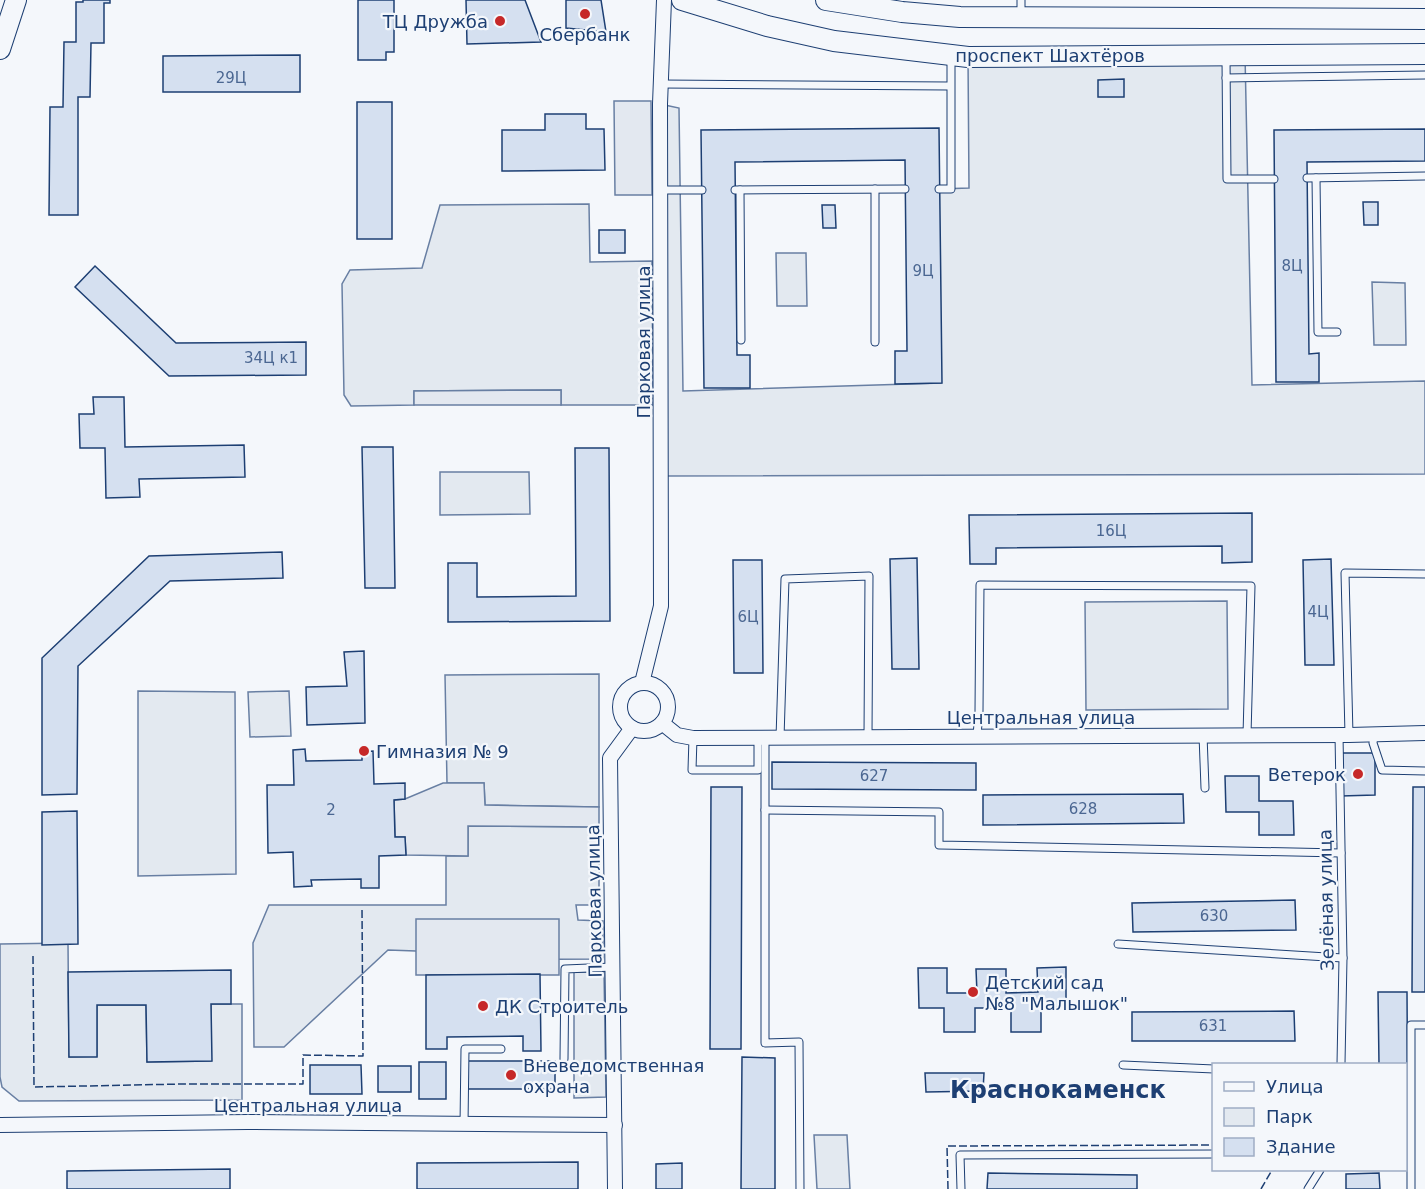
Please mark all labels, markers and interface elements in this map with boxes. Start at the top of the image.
marker: Сбербанк [578,7,592,21]
place label: ТЦ Дружба [382,11,488,32]
marker: ТЦ Дружба [493,14,507,28]
place label: Сбербанк [540,24,631,45]
street label: проспект Шахтёров [955,45,1145,66]
house number: 29Ц [216,69,247,87]
house number: 8Ц [1281,257,1303,275]
house number: 9Ц [912,262,934,280]
street label: Парковая улица [633,265,654,419]
house number: 34Ц к1 [244,349,298,367]
house number: 16Ц [1096,522,1127,540]
house number: 4Ц [1307,603,1329,621]
house number: 6Ц [737,608,759,626]
street label: Центральная улица [947,707,1135,728]
place label: Гимназия № 9 [376,741,509,762]
marker: Гимназия № 9 [357,744,371,758]
place label: Ветерок [1268,764,1346,785]
house number: 627 [860,767,888,785]
marker: Ветерок [1351,767,1365,781]
house number: 628 [1069,800,1097,818]
house number: 2 [326,801,336,819]
street label: Парковая улица [582,824,606,978]
street label: Зелёная улица [1314,829,1338,971]
house number: 630 [1200,907,1228,925]
place label: Детский сад №8 "Малышок" [985,972,1128,1014]
marker: Детский сад №8 "Малышок" [966,985,980,999]
place label: ДК Строитель [495,996,628,1017]
marker: ДК Строитель [476,999,490,1013]
house number: 631 [1199,1017,1227,1035]
place label: Вневедомственная охрана [523,1055,704,1097]
legend [1212,1063,1407,1171]
marker: Вневедомственная охрана [504,1068,518,1082]
district label: Краснокаменск [950,1076,1166,1104]
text: Улица [1266,1076,1323,1097]
street label: Центральная улица [214,1095,402,1116]
text: Парк [1266,1106,1313,1127]
text: Здание [1266,1136,1336,1157]

